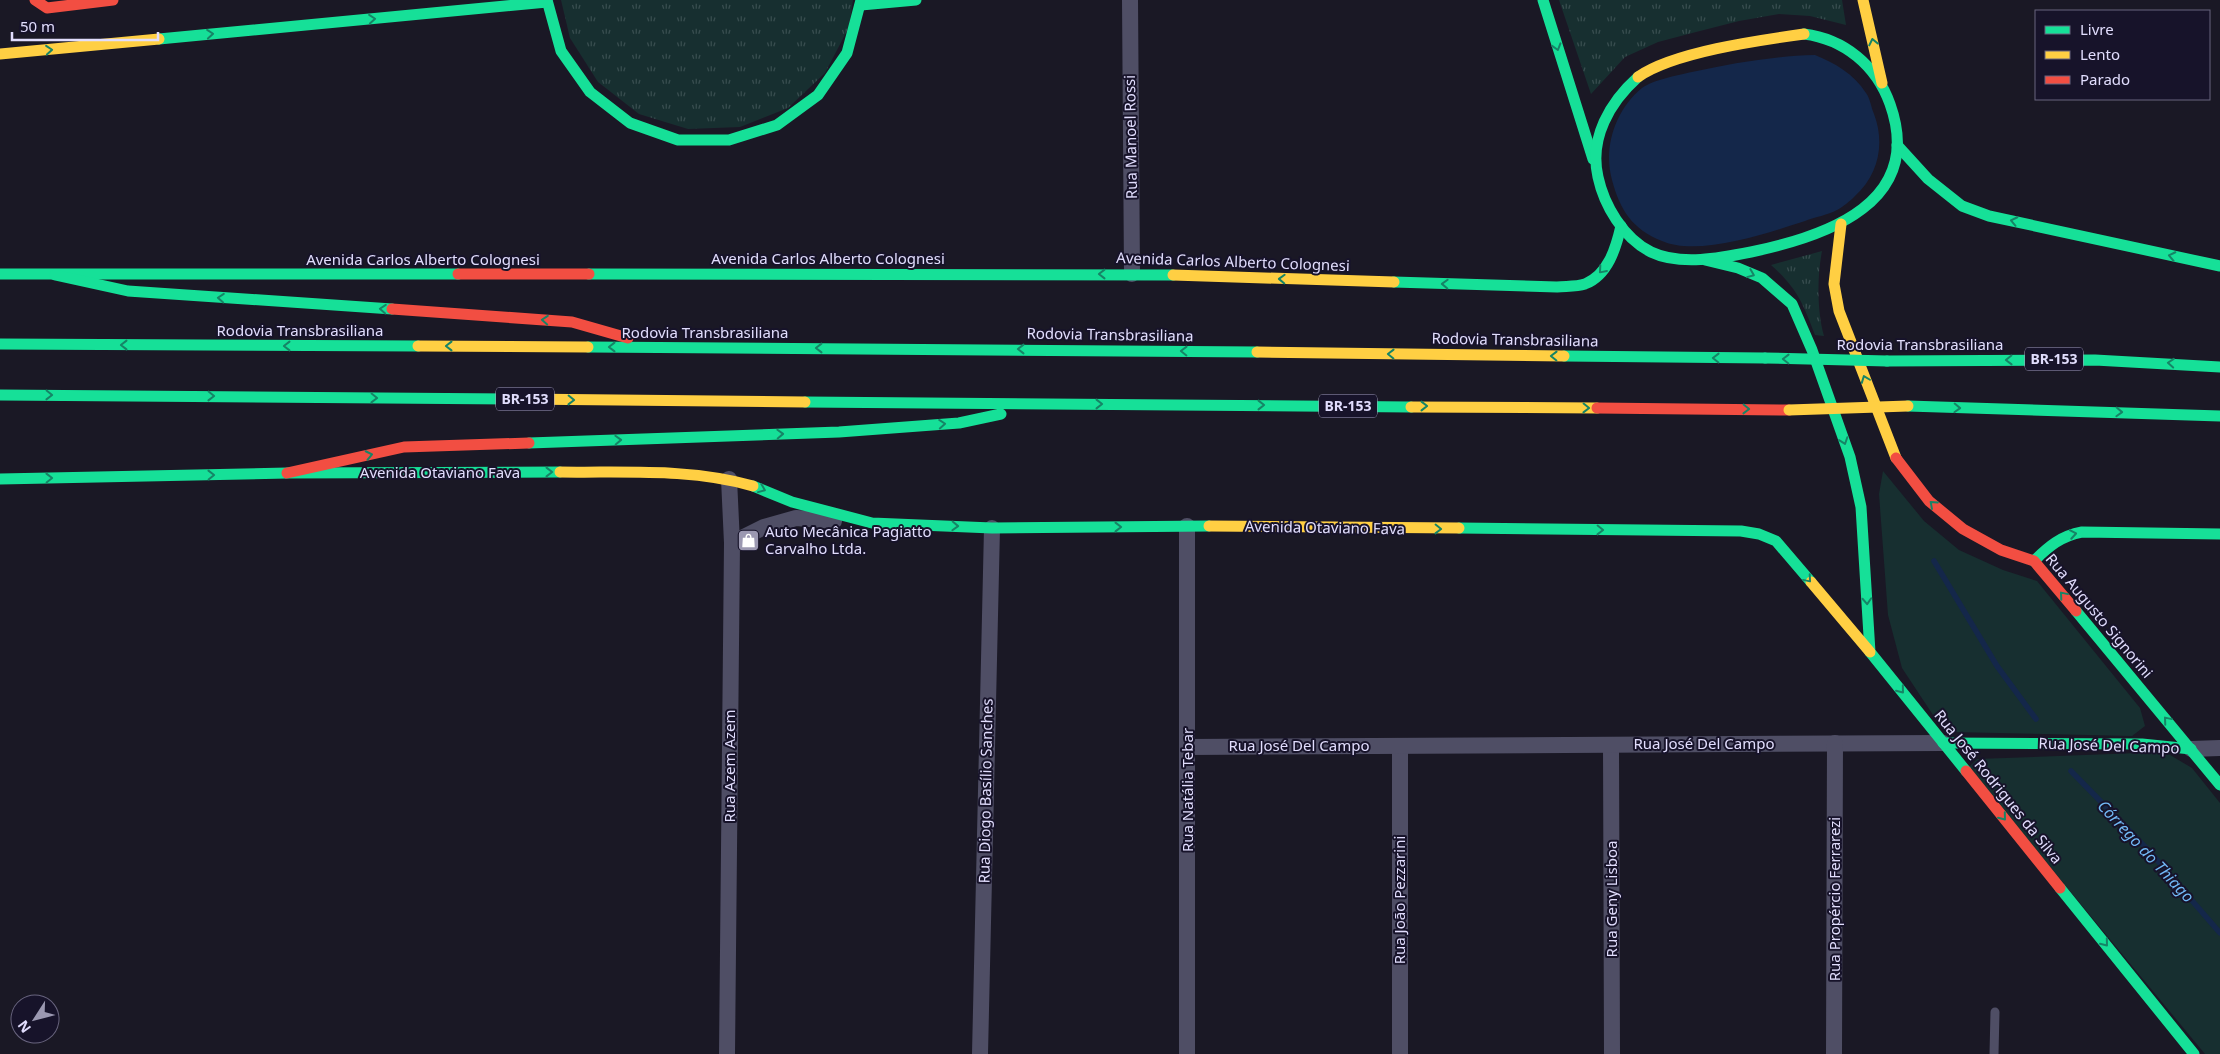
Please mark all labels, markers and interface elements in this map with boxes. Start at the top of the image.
scale bar [12,10,159,42]
legend [2035,10,2210,100]
one-way arrow [368,13,376,24]
text: 50 m [20,16,55,36]
text: Livre [2080,19,2114,39]
one-way arrow [207,29,215,40]
one-way arrow [1868,38,1879,47]
one-way arrow [1552,42,1562,50]
text: Lento [2080,44,2120,64]
one-way arrow [45,45,53,56]
text: Parado [2080,69,2130,89]
street label: Rua Manoel Rossi [1119,75,1141,199]
one-way arrow [2009,216,2018,227]
street label: Avenida Carlos Alberto Colognesi [1116,247,1350,275]
street label: Avenida Carlos Alberto Colognesi [711,248,945,268]
street label: Avenida Carlos Alberto Colognesi [306,249,540,269]
one-way arrow [2168,251,2177,262]
one-way arrow [1598,264,1607,273]
one-way arrow [1746,267,1755,278]
one-way arrow [1098,269,1106,279]
one-way arrow [1278,273,1286,284]
one-way arrow [1441,278,1449,289]
one-way arrow [217,292,225,303]
one-way arrow [379,304,387,315]
one-way arrow [541,315,549,326]
street label: Rodovia Transbrasiliana [217,320,384,340]
street label: Rodovia Transbrasiliana [622,322,789,342]
street label: Rodovia Transbrasiliana [1026,323,1194,345]
street label: Rodovia Transbrasiliana [1431,328,1599,350]
street label: Rodovia Transbrasiliana [1837,334,2004,354]
one-way arrow [120,340,128,350]
one-way arrow [283,341,290,351]
one-way arrow [445,341,453,352]
one-way arrow [608,342,616,352]
one-way arrow [815,343,823,353]
one-way arrow [1017,344,1025,354]
one-way arrow [1180,346,1188,357]
road number: BR-153 [2025,348,2083,370]
one-way arrow [1387,349,1395,359]
one-way arrow [1550,351,1558,361]
one-way arrow [1712,353,1720,363]
one-way arrow [1781,354,1789,364]
one-way arrow [2005,355,2012,365]
one-way arrow [2167,357,2175,368]
one-way arrow [1861,375,1871,383]
road number: BR-153 [496,388,554,410]
one-way arrow [45,390,53,400]
one-way arrow [208,391,215,401]
one-way arrow [370,393,378,403]
one-way arrow [567,394,575,405]
road number: BR-153 [1319,394,1377,418]
one-way arrow [1096,399,1103,409]
one-way arrow [1258,400,1266,410]
one-way arrow [1420,401,1428,411]
one-way arrow [1583,403,1591,413]
one-way arrow [1953,403,1961,414]
one-way arrow [1743,404,1751,415]
one-way arrow [2116,407,2123,417]
one-way arrow [939,419,947,430]
one-way arrow [776,428,784,439]
one-way arrow [614,434,622,445]
one-way arrow [1838,436,1848,444]
one-way arrow [364,450,373,461]
street label: Avenida Otaviano Fava [360,462,520,482]
one-way arrow [545,467,553,477]
one-way arrow [208,470,215,480]
one-way arrow [45,473,53,483]
one-way arrow [757,483,766,494]
one-way arrow [1930,501,1939,510]
street label: Avenida Otaviano Fava [1245,516,1405,538]
place label: Auto Mecânica Pagiatto Carvalho Ltda. [765,521,932,558]
one-way arrow [952,521,960,532]
one-way arrow [1114,522,1122,532]
one-way arrow [1434,524,1442,534]
one-way arrow [1597,525,1605,535]
shop icon: Auto Mecânica Pagiatto Carvalho Ltda. [737,529,761,553]
one-way arrow [2069,529,2078,539]
street label: Rua Augusto Signorini [2042,549,2158,682]
one-way arrow [1802,573,1811,582]
one-way arrow [2060,592,2069,601]
one-way arrow [1861,597,1872,605]
one-way arrow [1895,684,1903,693]
street label: Rua Diogo Basílio Sanches [973,698,997,884]
street label: Rua José Rodrigues da Silva [1930,705,2067,868]
street label: Rua Azem Azem [719,709,739,823]
one-way arrow [2164,717,2173,726]
street label: Rua Natália Tebar [1177,728,1197,852]
street label: Rua José Del Campo [1633,733,1775,753]
street label: Rua José Del Campo [2038,733,2180,757]
street label: Rua José Del Campo [1228,735,1370,755]
water label: Córrego do Thiago [2093,795,2199,907]
one-way arrow [1997,811,2005,820]
street label: Rua Propércio Ferrarezi [1824,817,1844,981]
street label: Rua João Pezzarini [1389,836,1409,964]
street label: Rua Geny Lisboa [1601,841,1621,957]
one-way arrow [2099,938,2108,947]
north arrow [10,994,60,1044]
text: N [13,1017,35,1037]

